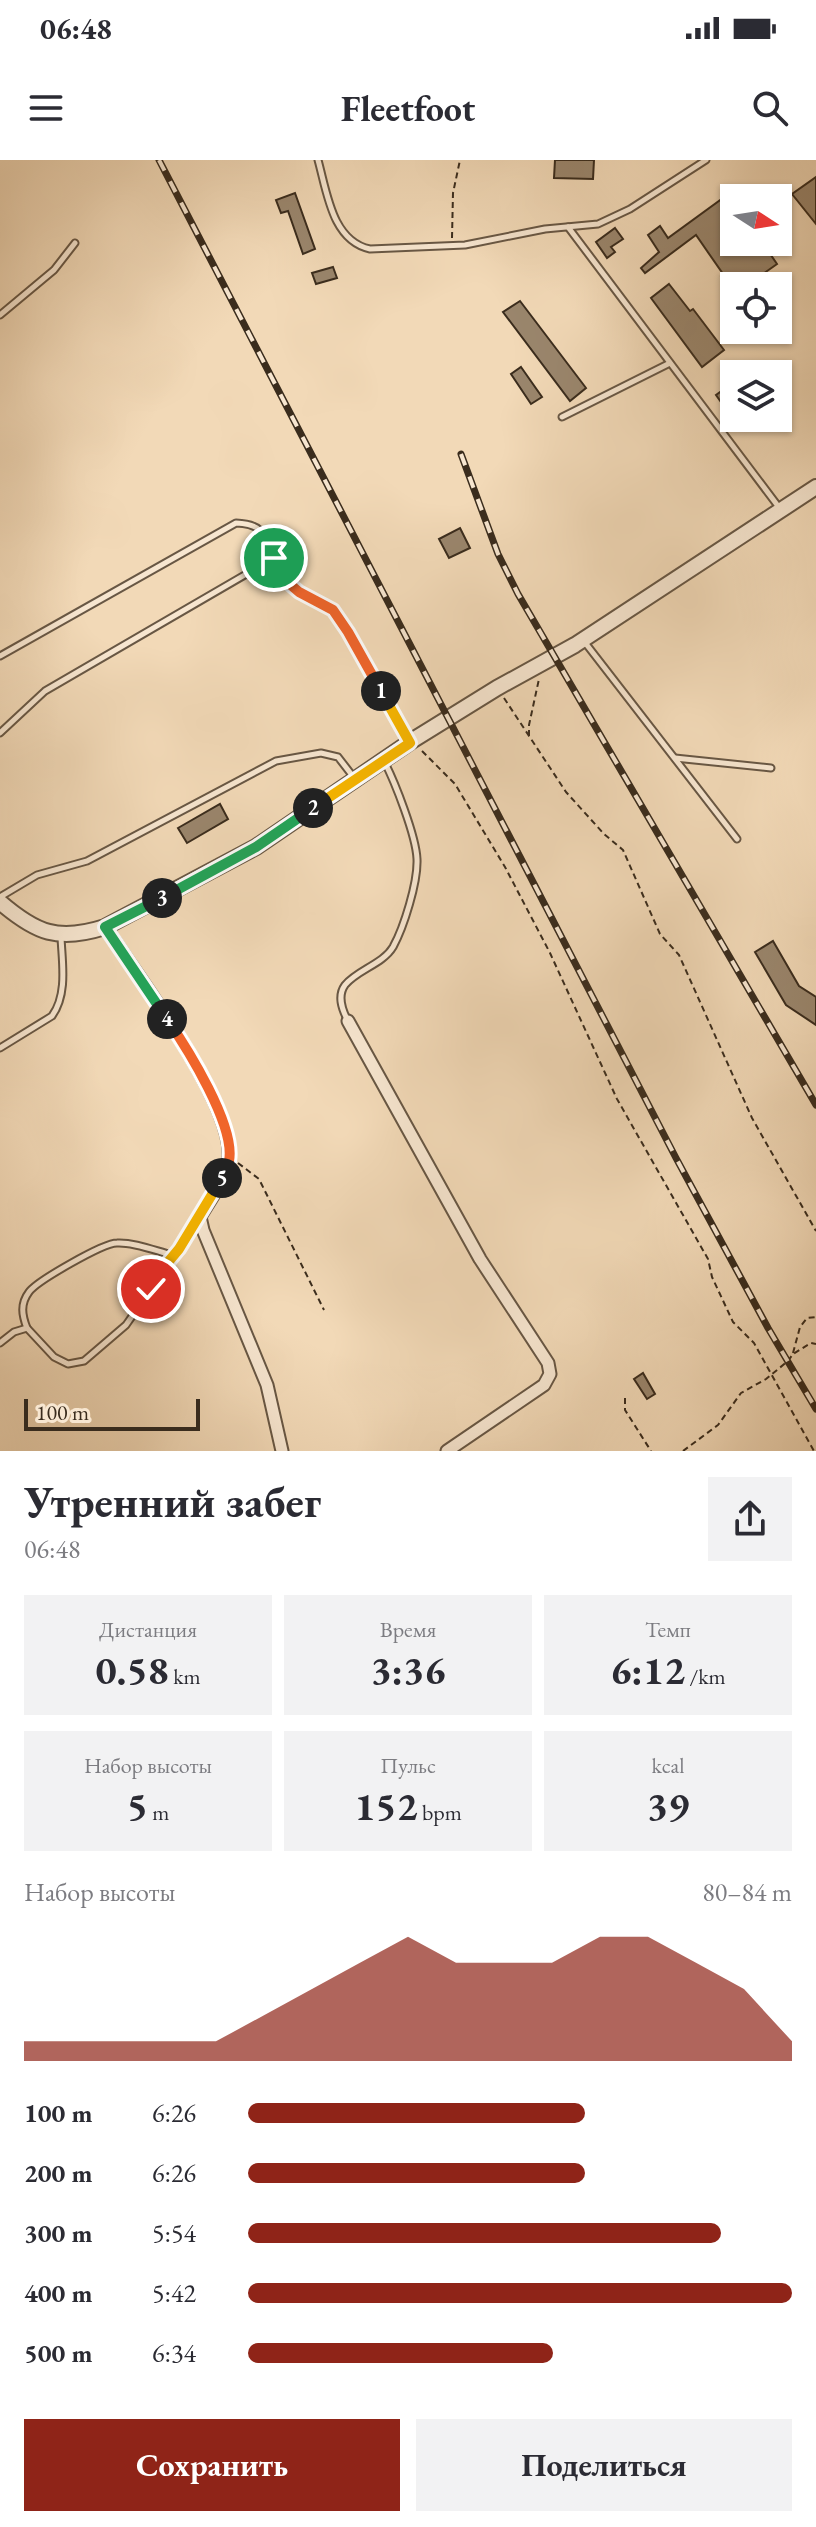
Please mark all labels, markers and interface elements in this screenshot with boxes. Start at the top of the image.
text: 06:48 [40,9,112,48]
text: Fleetfoot [341,85,475,132]
icon: menu [24,86,68,130]
icon: search [748,86,792,130]
north arrow [720,184,792,256]
map controls [720,184,792,432]
button: locate [720,272,792,344]
button: layers [720,360,792,432]
pin [240,524,308,592]
icon: arrive [252,536,296,580]
pin: 1 [361,671,401,711]
text: 1 [375,676,387,705]
pin: 2 [293,788,333,828]
text: 2 [307,793,319,822]
pin: 3 [142,878,182,918]
text: 3 [156,883,168,912]
pin: 4 [147,999,187,1039]
text: 4 [161,1004,173,1033]
pin: 5 [202,1158,242,1198]
text: 5 [216,1163,228,1192]
pin [117,1255,185,1323]
icon: check [129,1267,173,1311]
scale bar [24,1395,200,1431]
text: 100 m [36,1398,89,1427]
text: Утренний забег [24,1473,321,1530]
button: share [708,1477,792,1561]
text: 06:48 [24,1532,80,1566]
text: Дистанция [99,1615,197,1644]
text: Время [380,1615,436,1644]
text: Темп [645,1615,691,1644]
text: 0.58 [95,1644,169,1696]
text: 3:36 [371,1644,445,1696]
text: 6:12 [610,1644,685,1696]
text: km [169,1662,201,1691]
text: /km [685,1662,726,1691]
text: Набор высоты [84,1751,212,1780]
text: Пульс [380,1751,436,1780]
text: kcal [651,1751,685,1780]
text: 5 [127,1780,148,1832]
text: 152 [354,1780,418,1832]
text: 39 [647,1780,689,1832]
text: m [148,1798,169,1827]
text: bpm [418,1798,462,1827]
text: Набор высоты [24,1875,175,1909]
text: 80–84 m [702,1875,792,1909]
text: 100 m [24,2096,92,2130]
text: 6:26 [152,2096,196,2130]
text: 200 m [24,2156,92,2190]
text: 6:26 [152,2156,196,2190]
text: 300 m [24,2216,92,2250]
text: 5:54 [152,2216,196,2250]
text: 400 m [24,2276,92,2310]
text: 5:42 [152,2276,196,2310]
text: 500 m [24,2336,92,2370]
text: 6:34 [152,2336,196,2370]
button: Сохранить [24,2419,400,2511]
button: Поделиться [416,2419,792,2511]

